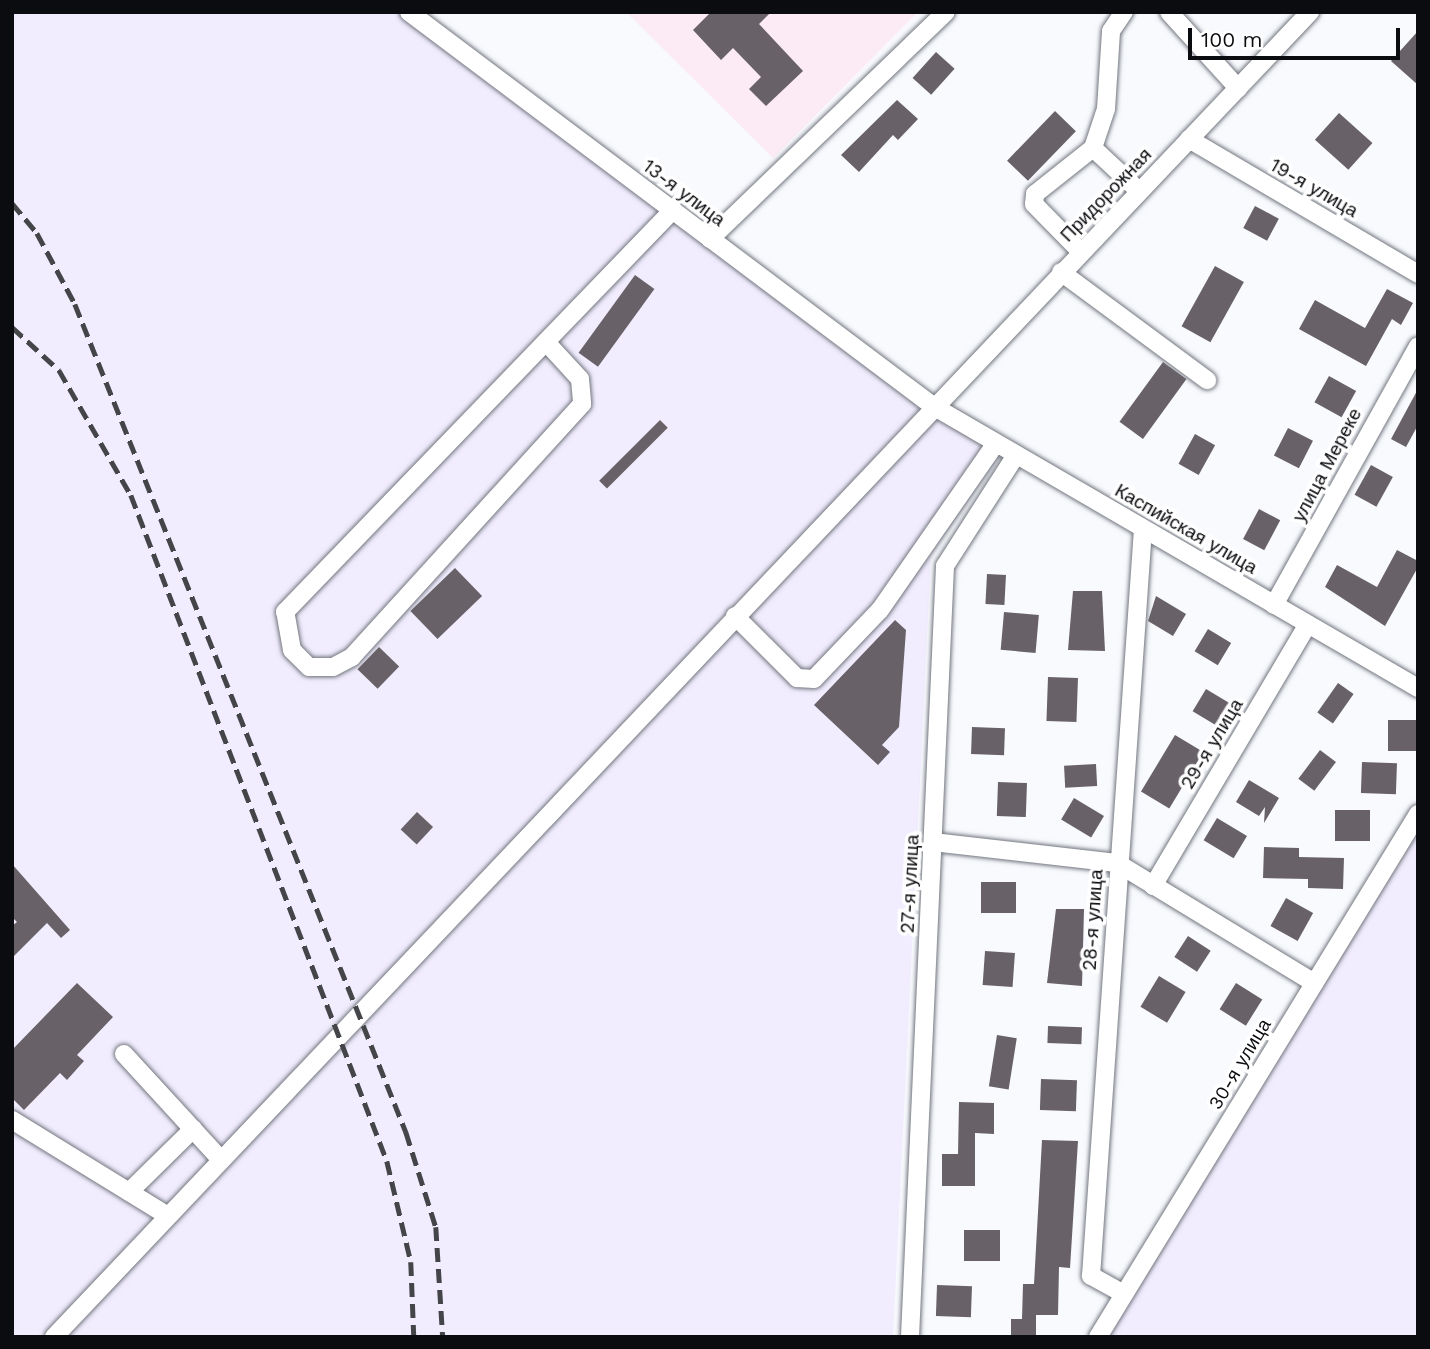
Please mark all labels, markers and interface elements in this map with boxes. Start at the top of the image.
scale bar [1192,14,1404,58]
text: 100 m [1201,27,1263,52]
street label: Придорожная [1056,143,1156,247]
street label: 19-я улица [1266,154,1362,222]
street label: 13-я улица [638,155,730,231]
street label: улица Мереке [1287,404,1367,526]
street label: Каспийская улица [1111,479,1261,579]
street label: 29-я улица [1176,695,1248,793]
street label: 27-я улица [896,834,924,934]
street label: 28-я улица [1078,869,1108,971]
street label: 30-я улица [1204,1015,1276,1113]

